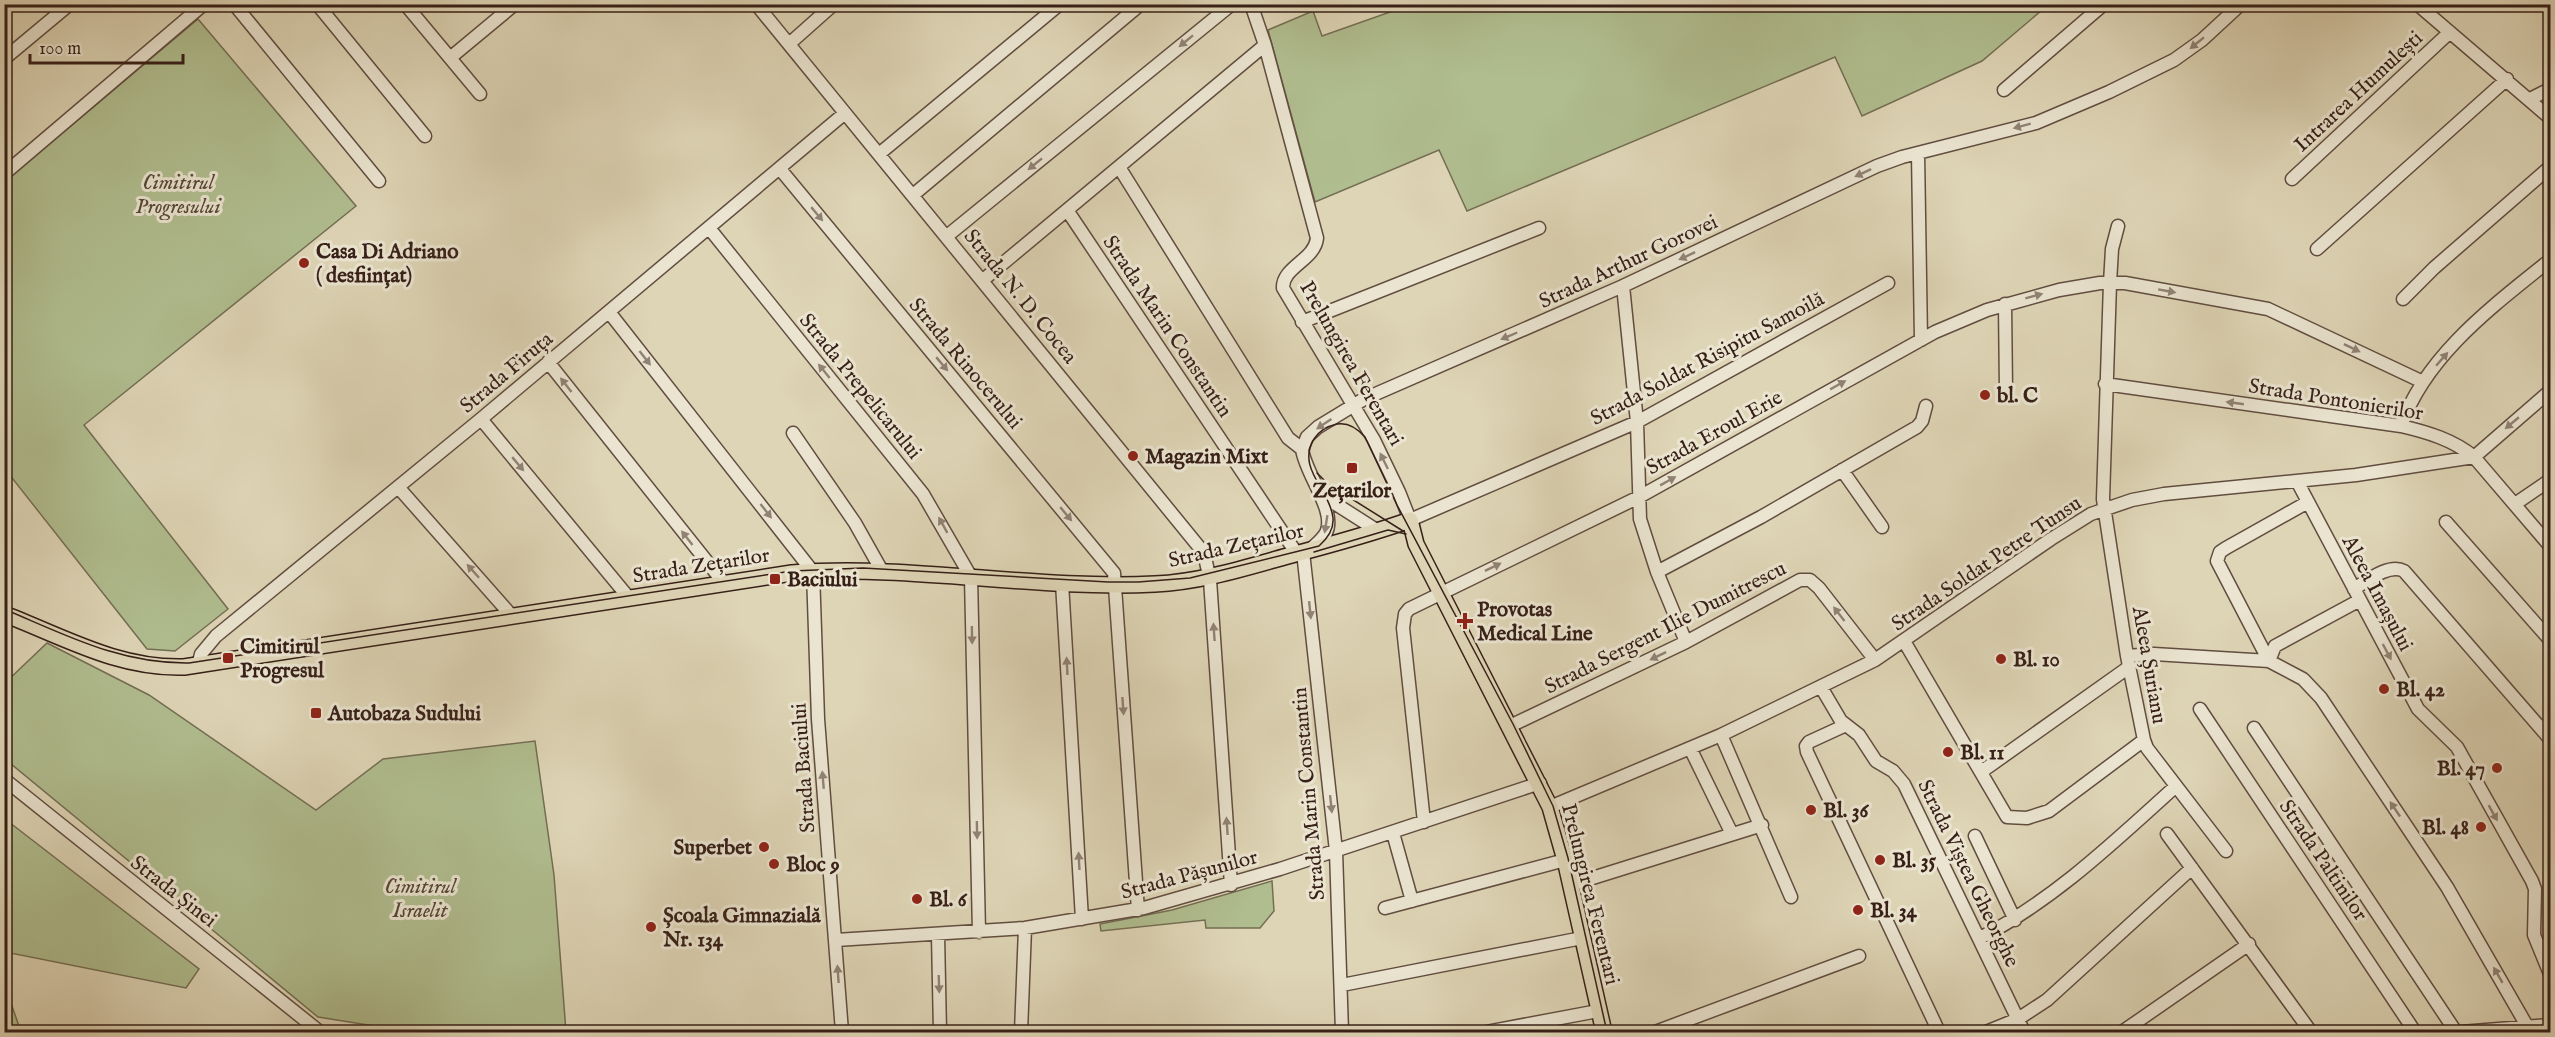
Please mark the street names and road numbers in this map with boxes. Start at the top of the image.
street label: Intrarea Humulești [2289,26,2429,159]
street label: Strada Arthur Gorovei [1535,209,1722,316]
street label: Strada N. D. Cocea [957,224,1083,371]
street label: Strada Marin Constantin [1096,231,1238,423]
street label: Prelungirea Ferentari [1292,276,1409,451]
street label: Strada Soldat Risipitu Samoilă [1586,286,1830,433]
street label: Strada Rinocerului [902,293,1028,435]
street label: Strada Prepelicarului [793,308,927,465]
street label: Strada Firuța [455,326,560,420]
street label: Strada Pontonierilor [2247,373,2425,428]
street label: Strada Eroul Erie [1642,385,1788,482]
street label: Strada Soldat Petre Tunsu [1887,490,2087,638]
street label: Strada Zețarilor [1166,518,1307,575]
street label: Aleea Imașului [2334,530,2419,656]
street label: Strada Zețarilor [631,542,772,591]
street label: Strada Sergent Ilie Dumitrescu [1540,556,1791,701]
street label: Aleea Șurianu [2125,603,2172,726]
street label: Strada Marin Constantin [1287,686,1332,902]
street label: Strada Baciului [786,702,823,834]
street label: Strada Viștea Gheorghe [1910,775,2025,972]
street label: Strada Paltinilor [2272,795,2373,927]
street label: Prelungirea Ferentari [1554,801,1625,988]
street label: Strada Pășunilor [1118,844,1261,907]
street label: Strada Șinei [124,850,222,934]

